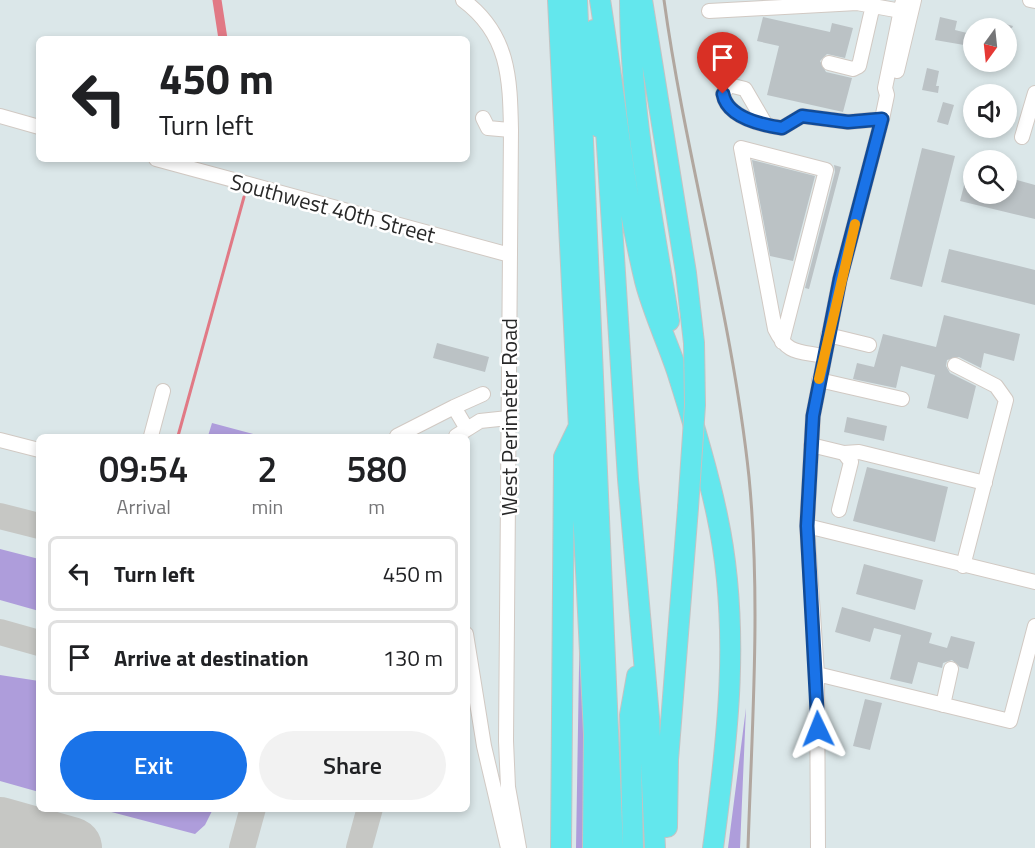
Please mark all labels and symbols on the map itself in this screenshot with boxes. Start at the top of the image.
north arrow [963,18,1017,72]
pin [697,32,748,94]
street label: Southwest 40th Street [227,164,440,252]
street label: West Perimeter Road [492,318,526,516]
position arrow [786,697,850,761]

